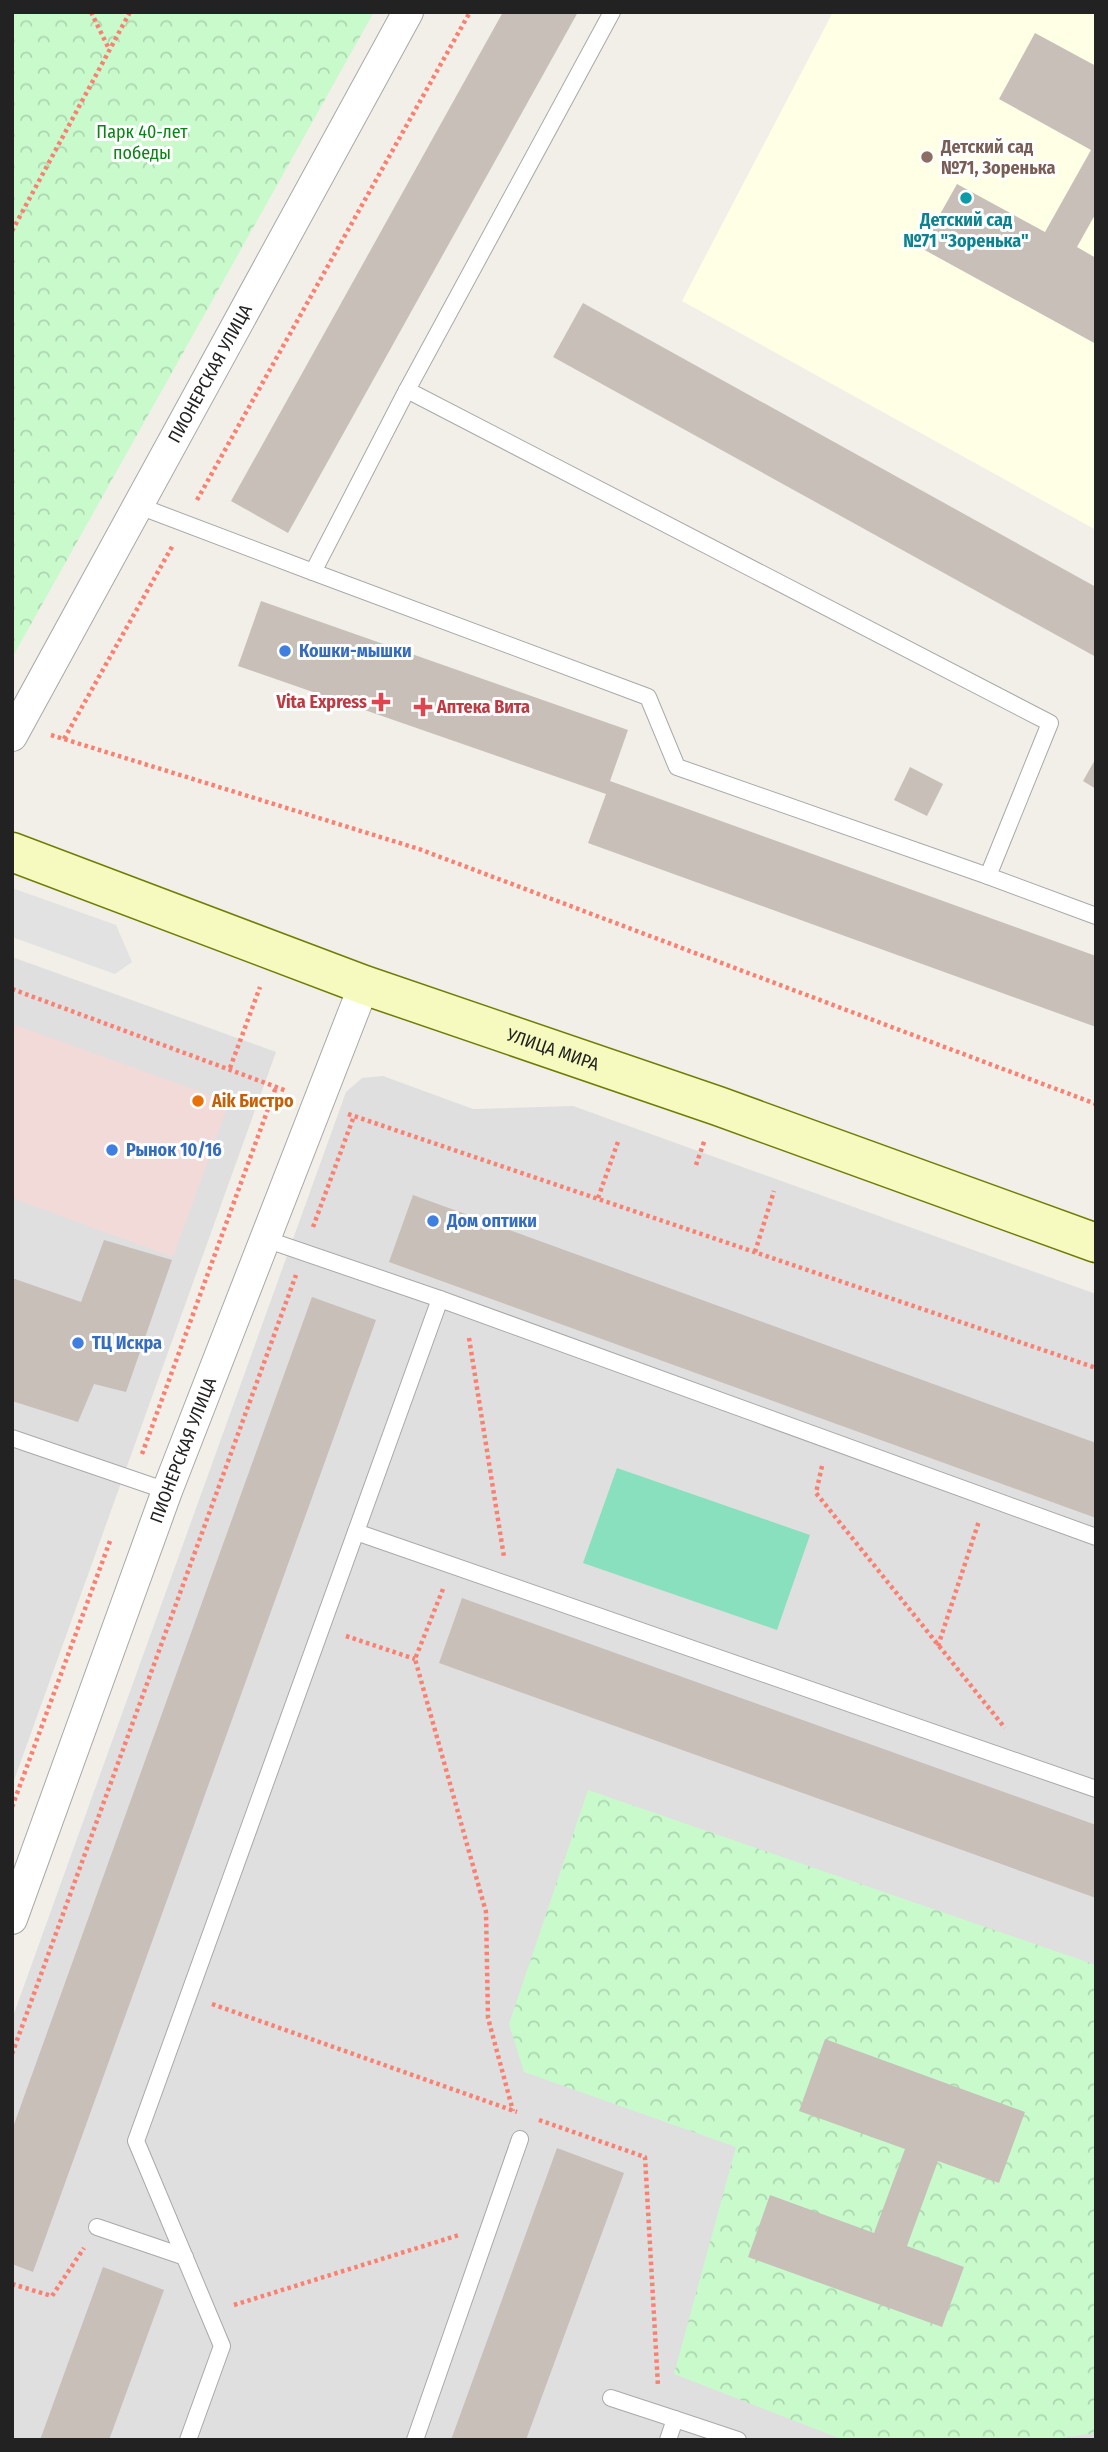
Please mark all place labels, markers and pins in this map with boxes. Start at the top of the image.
place label: Детский сад №71, Зоренька [940,136,1055,179]
marker: Детский сад №71, Зоренька [919,149,935,165]
marker: Детский сад №71 "Зоренька" [958,190,974,206]
place label: Детский сад №71 "Зоренька" [903,209,1029,252]
place label: Кошки-мышки [299,640,412,662]
marker: Кошки-мышки [277,643,293,659]
place label: Vita Express [275,691,367,713]
marker: Vita Express [373,694,389,710]
place label: Аптека Вита [436,696,530,718]
marker: Аптека Вита [415,699,431,715]
place label: Aik Бистро [211,1090,294,1112]
marker: Aik Бистро [190,1093,206,1109]
place label: Рынок 10/16 [126,1139,222,1161]
marker: Рынок 10/16 [104,1142,120,1158]
place label: Дом оптики [446,1210,537,1232]
marker: Дом оптики [425,1213,441,1229]
place label: ТЦ Искра [92,1332,162,1354]
marker: ТЦ Искра [70,1335,86,1351]

